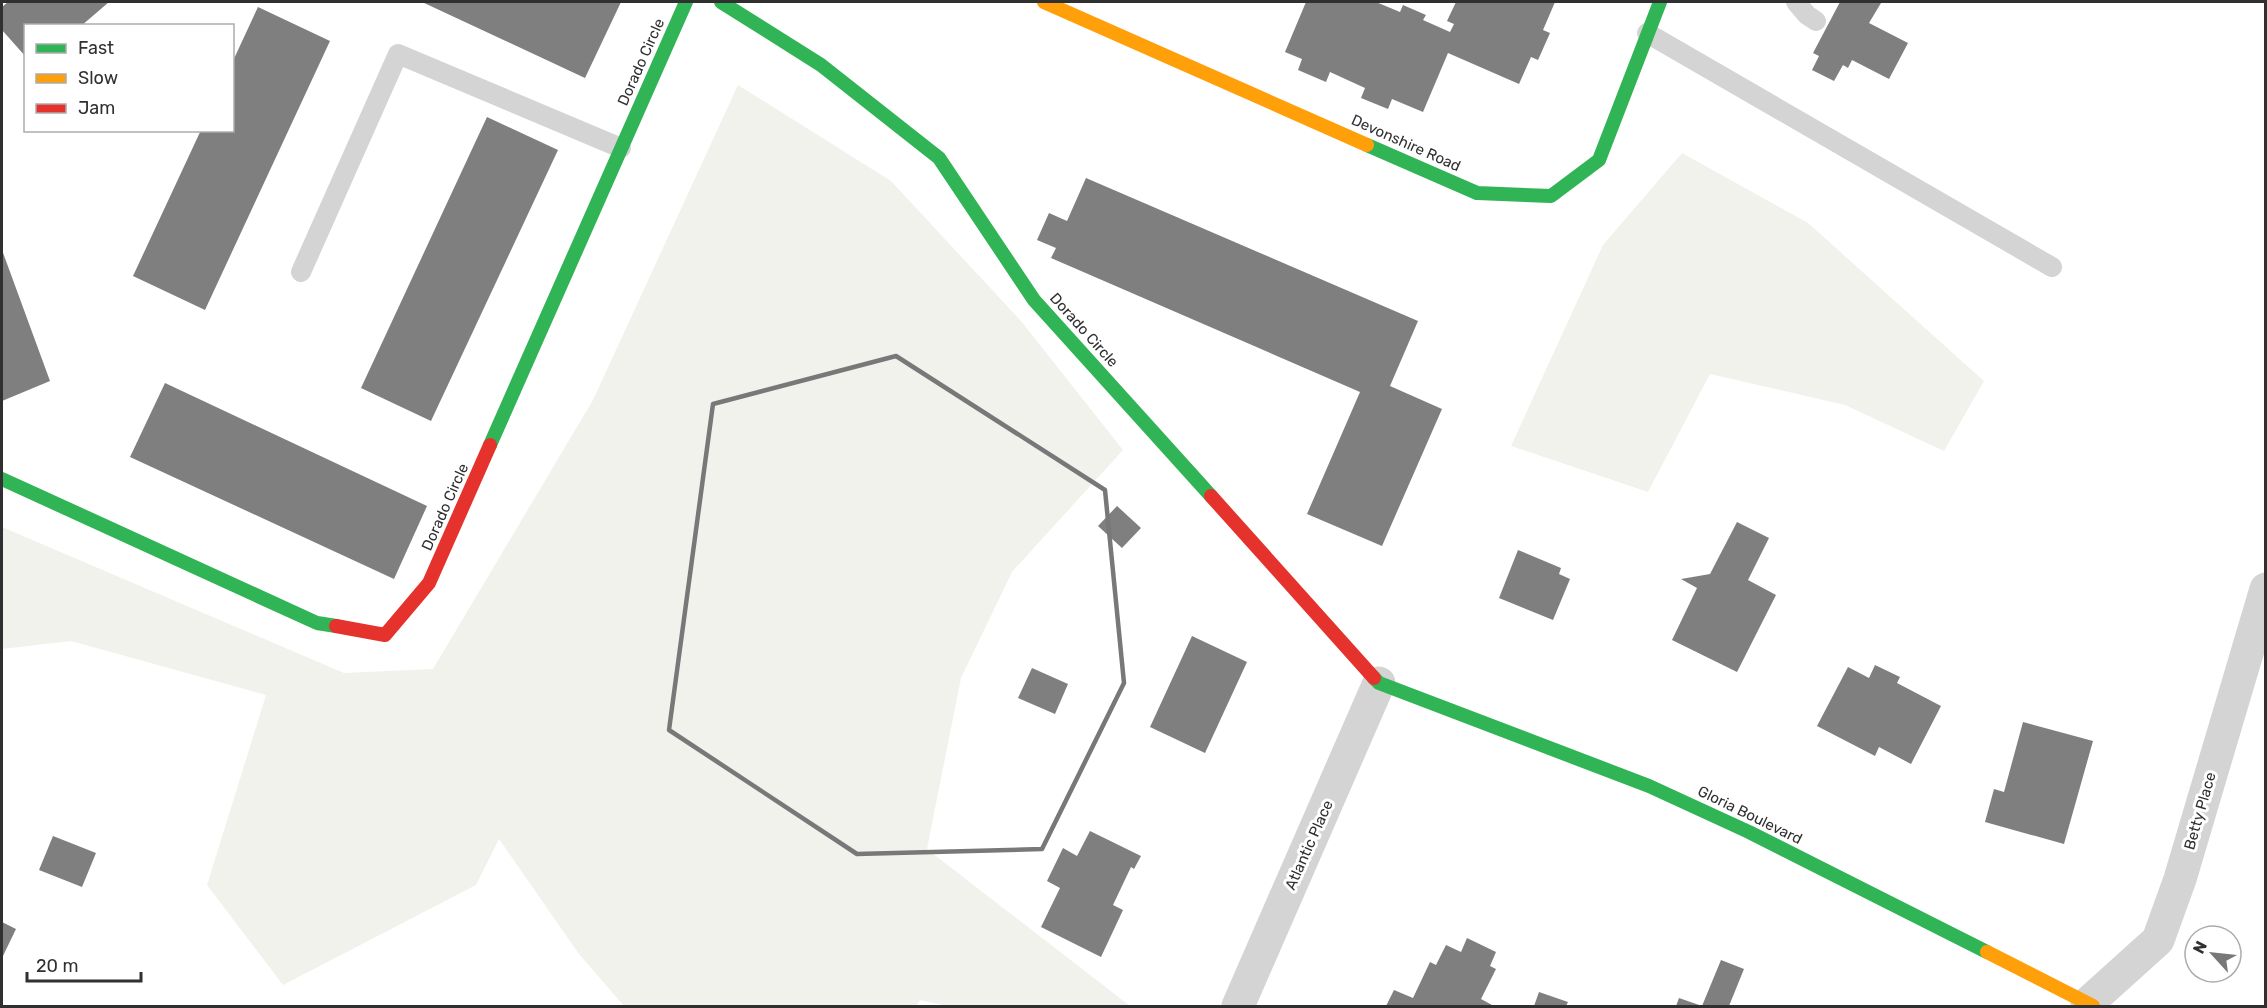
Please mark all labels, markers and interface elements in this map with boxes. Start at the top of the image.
street label: Dorado Circle [614,16,668,108]
legend [24,24,234,132]
text: Fast [78,37,114,59]
text: Slow [78,67,118,89]
text: Jam [78,97,115,119]
street label: Devonshire Road [1349,111,1463,175]
street label: Dorado Circle [1046,289,1122,371]
street label: Dorado Circle [418,461,472,553]
street label: Betty Place [2180,770,2220,852]
street label: Gloria Boulevard [1695,782,1805,848]
street label: Atlantic Place [1281,797,1337,893]
north arrow [2183,924,2243,984]
text: N [2189,938,2211,957]
scale bar [27,945,141,983]
text: 20 m [36,955,78,977]

